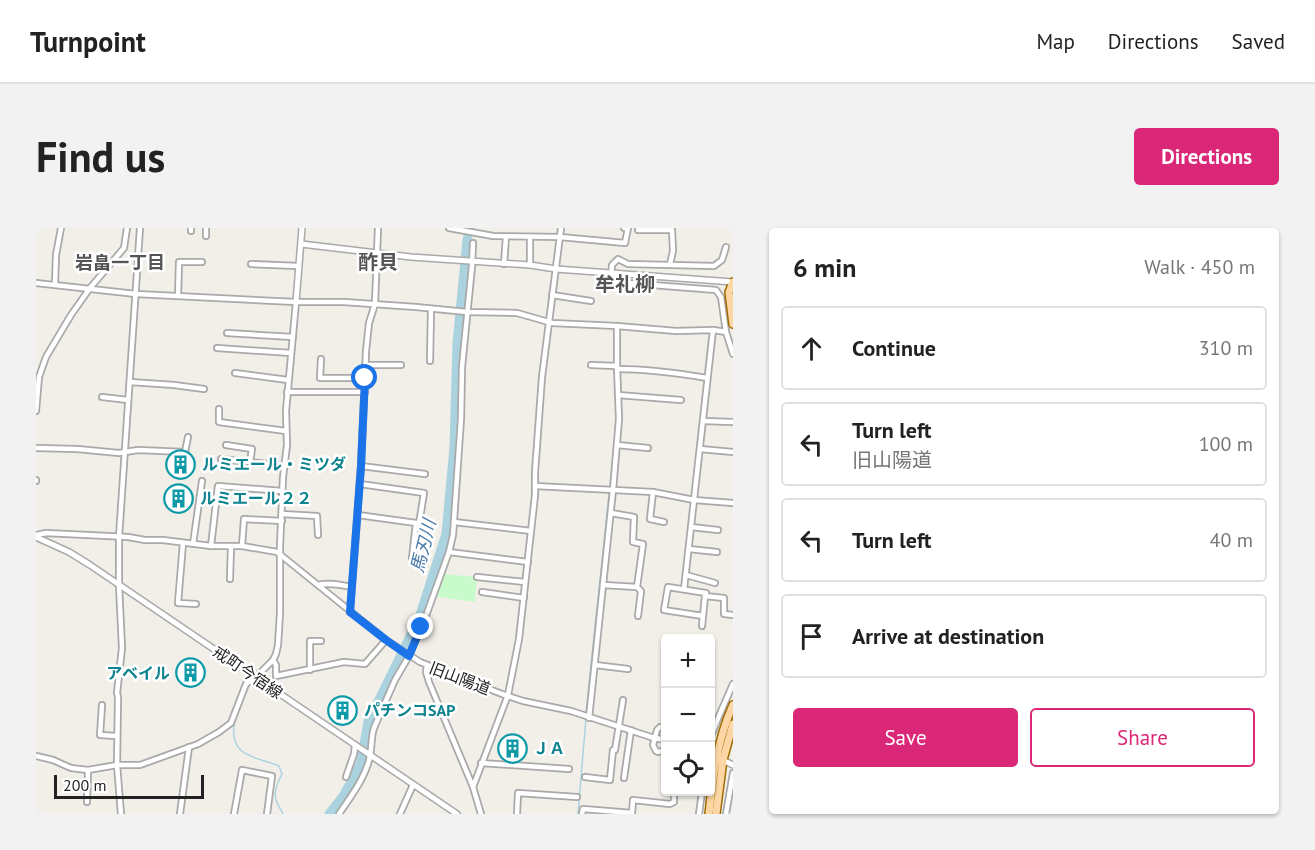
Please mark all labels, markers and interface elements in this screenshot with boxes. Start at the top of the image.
text: Turnpoint [30,23,146,60]
text: Map [1036,28,1075,55]
text: Directions [1108,28,1199,55]
text: Saved [1232,28,1285,55]
button: Directions [1134,128,1279,185]
text: Find us [36,129,165,184]
district label: 酢貝 [358,249,398,275]
district label: 岩畠一丁目 [75,251,165,274]
text: 6 min [793,251,856,284]
text: Walk · 450 m [1144,254,1255,280]
district label: 牟礼柳 [595,271,655,297]
icon: ahead [795,332,828,365]
text: Continue [852,334,936,362]
text: 310 m [1199,335,1253,361]
route start [351,364,377,390]
text: Turn left [852,416,932,444]
icon: left [795,428,828,461]
text: 100 m [1199,431,1253,457]
text: 旧山陽道 [852,447,932,473]
building icon: ルミエール・ミツダ [165,448,197,480]
place label: ルミエール・ミツダ [202,454,346,474]
building icon: ルミエール２２ [163,482,195,514]
place label: ルミエール２２ [200,488,312,508]
water label: 馬刃川 [405,515,441,575]
icon: left [795,524,828,557]
text: Turn left [852,526,932,554]
text: 40 m [1210,527,1253,553]
route end [407,613,433,639]
icon: arrive [795,620,828,653]
text: Arrive at destination [852,622,1044,650]
map controls [661,634,715,796]
button: + [661,634,715,688]
street label: 戒町今宿線 [209,641,287,703]
building icon: アベイル [175,657,207,689]
street label: 旧山陽道 [427,657,493,699]
place label: アベイル [106,663,170,683]
button: − [661,688,715,742]
building icon: パチンコSAP [327,694,359,726]
place label: パチンコSAP [364,700,455,720]
button: Save [793,708,1018,767]
button: Share [1030,708,1255,767]
building icon: ＪＡ [496,732,528,764]
place label: ＪＡ [533,738,565,758]
button: locate [661,742,715,796]
scale bar [54,772,204,800]
text: 200 m [63,775,106,795]

